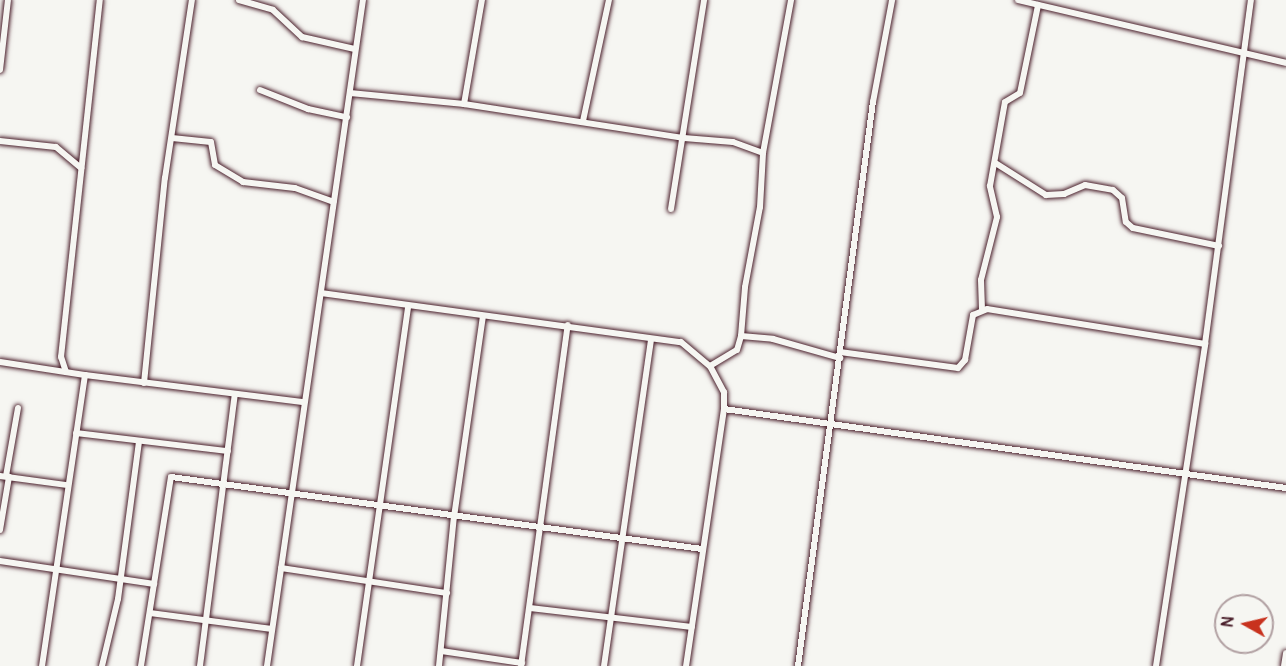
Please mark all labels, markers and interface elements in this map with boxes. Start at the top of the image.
north arrow [1214,594,1274,654]
text: N [1217,615,1239,629]

